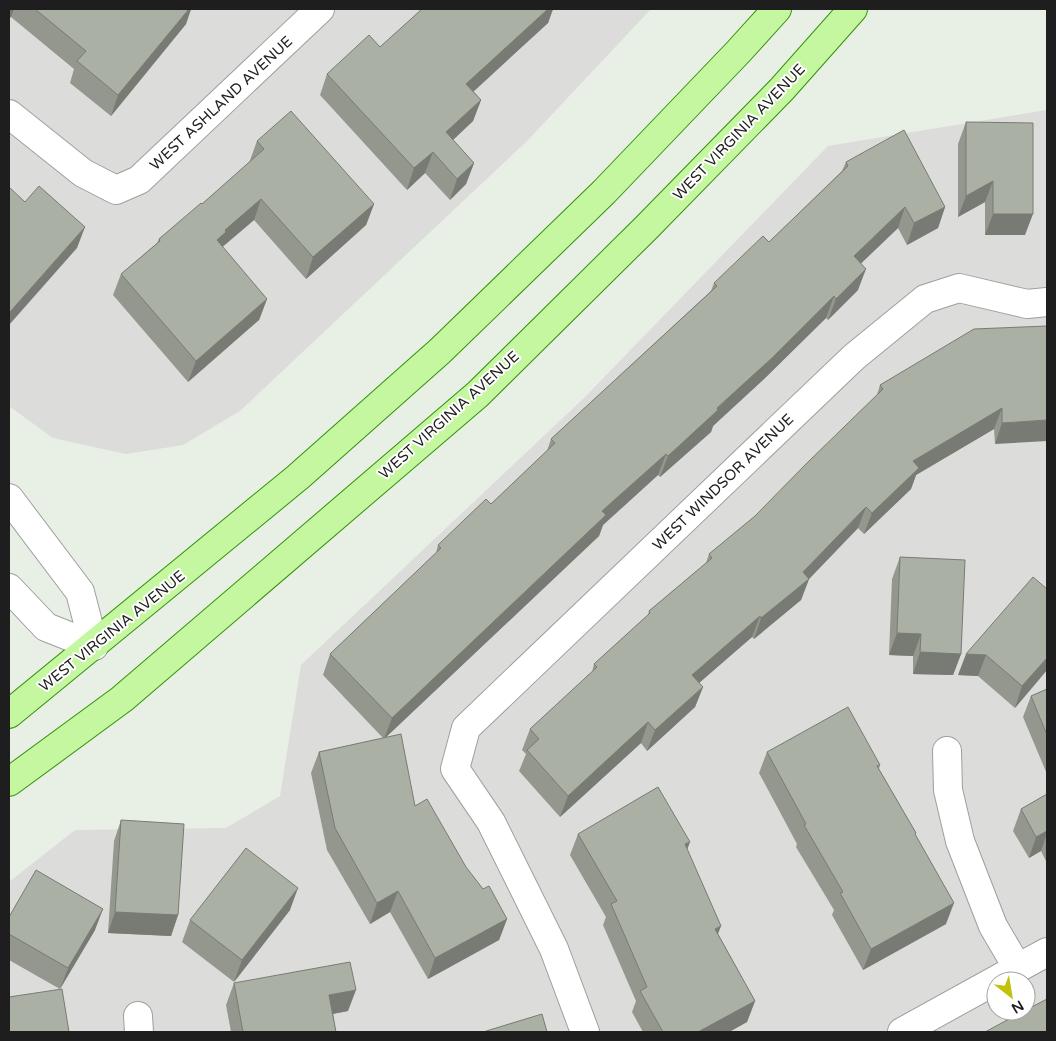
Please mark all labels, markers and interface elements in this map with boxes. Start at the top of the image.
street label: WEST ASHLAND AVENUE [146,32,296,174]
street label: WEST VIRGINIA AVENUE [669,60,809,204]
street label: WEST VIRGINIA AVENUE [375,347,523,483]
street label: WEST WINDSOR AVENUE [649,410,797,554]
street label: WEST VIRGINIA AVENUE [35,567,189,695]
north arrow [986,971,1036,1021]
text: N [1008,997,1027,1017]

